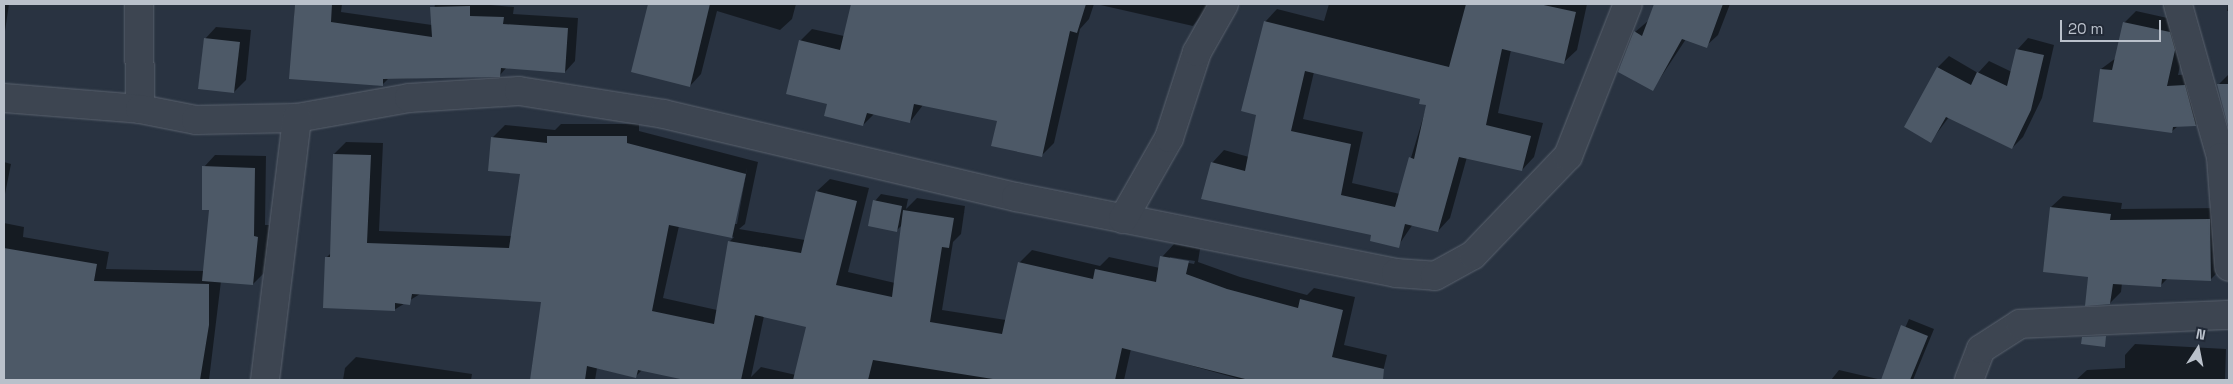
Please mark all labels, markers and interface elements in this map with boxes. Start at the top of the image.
scale bar [2063,10,2164,42]
text: 20 m [2068,19,2103,38]
north arrow [2173,324,2223,374]
text: N [2195,325,2207,344]

